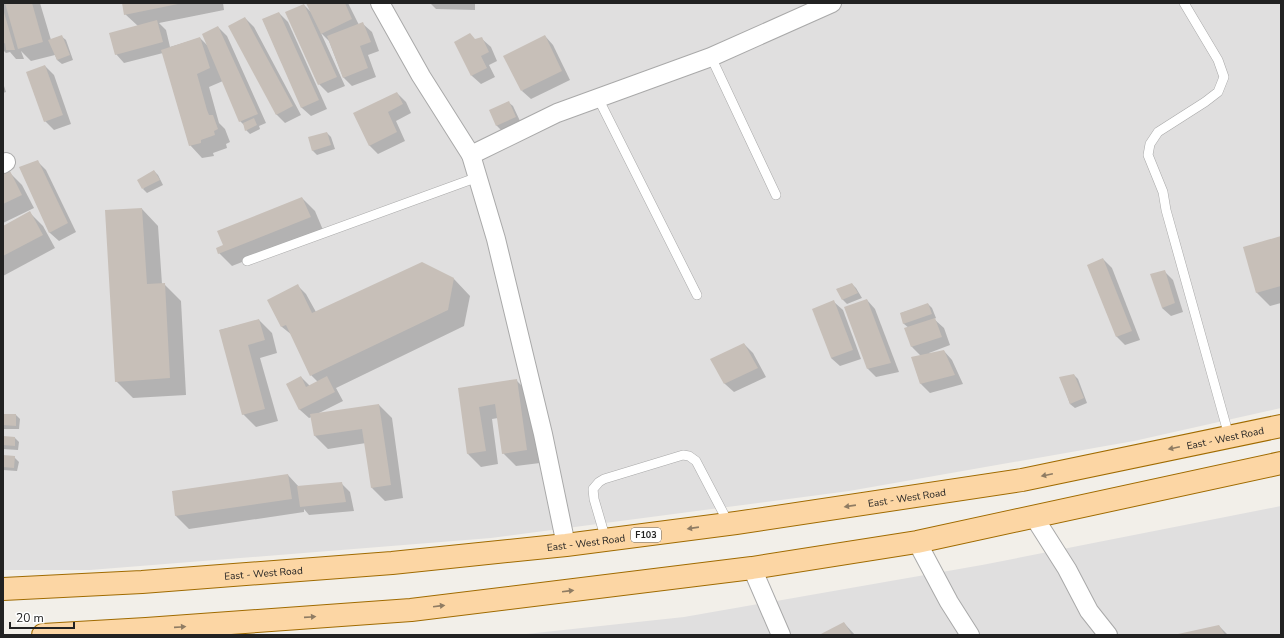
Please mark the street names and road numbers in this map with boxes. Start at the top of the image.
street label: East - West Road [1185,424,1265,453]
street label: East - West Road [867,486,947,511]
road number: F103 [631,528,661,542]
street label: East - West Road [546,531,626,555]
street label: East - West Road [224,564,303,584]

